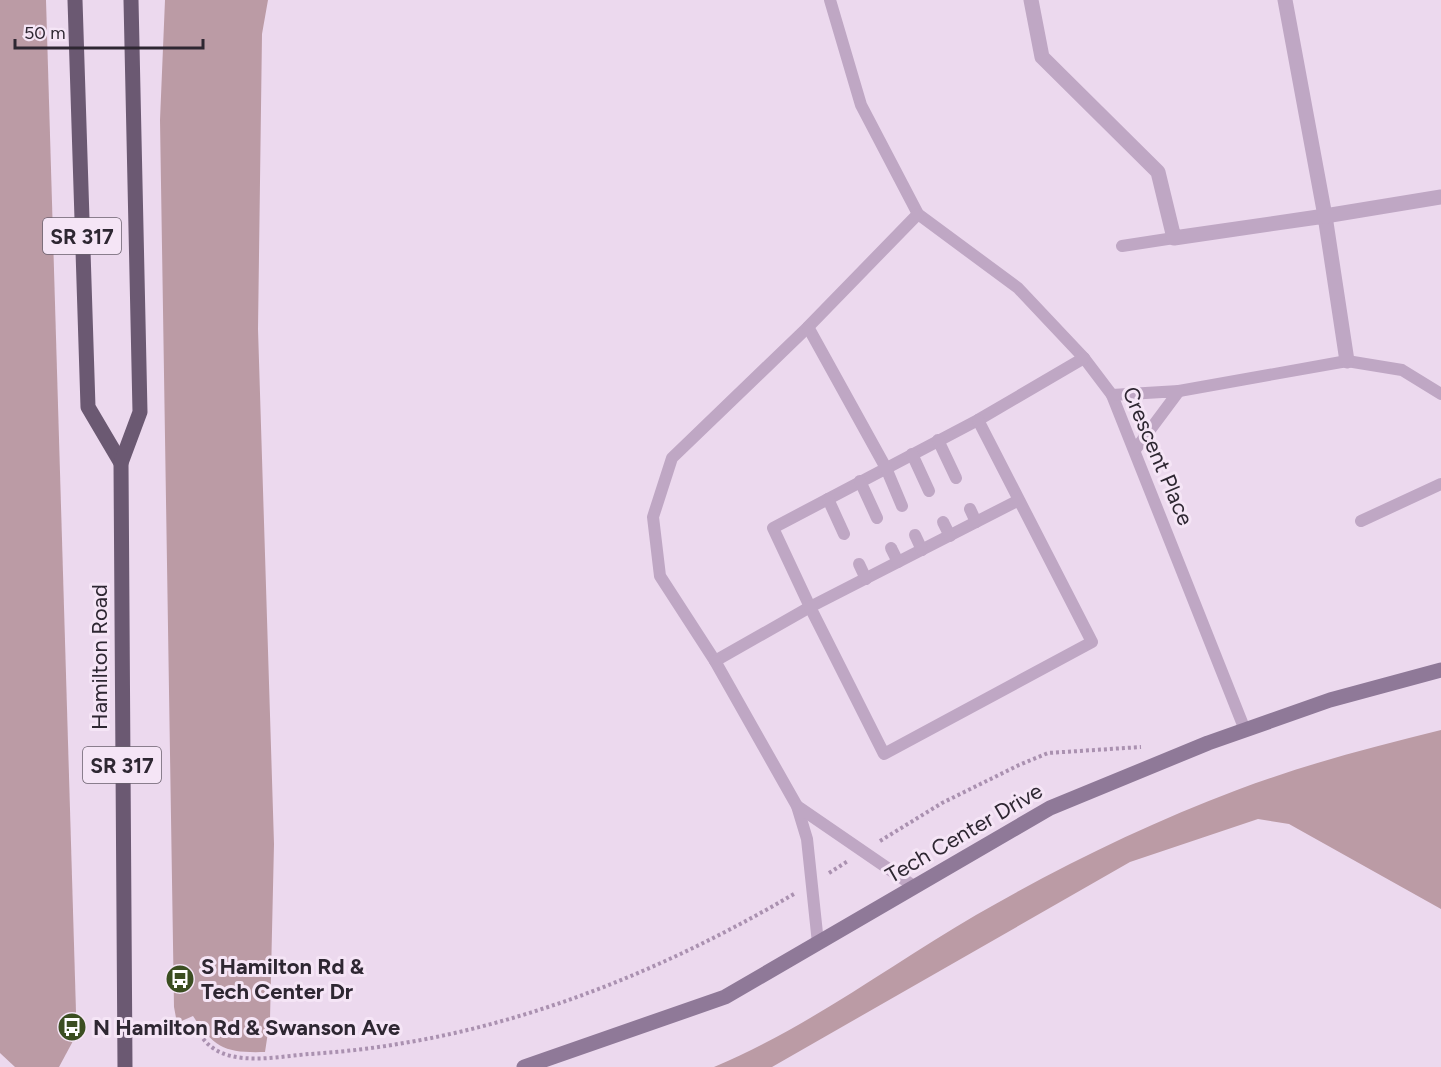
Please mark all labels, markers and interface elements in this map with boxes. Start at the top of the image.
scale bar [15,12,202,50]
text: 50 m [24,22,66,44]
road number: SR 317 [43,218,121,254]
street label: Crescent Place [1117,383,1199,529]
street label: Hamilton Road [86,584,113,730]
road number: SR 317 [83,747,161,783]
street label: Tech Center Drive [881,777,1047,889]
place label: S Hamilton Rd & Tech Center Dr [201,953,365,1005]
bus stop icon: S Hamilton Rd & Tech Center Dr [164,963,196,995]
bus stop icon: N Hamilton Rd & Swanson Ave [56,1011,88,1043]
place label: N Hamilton Rd & Swanson Ave [93,1014,400,1041]

